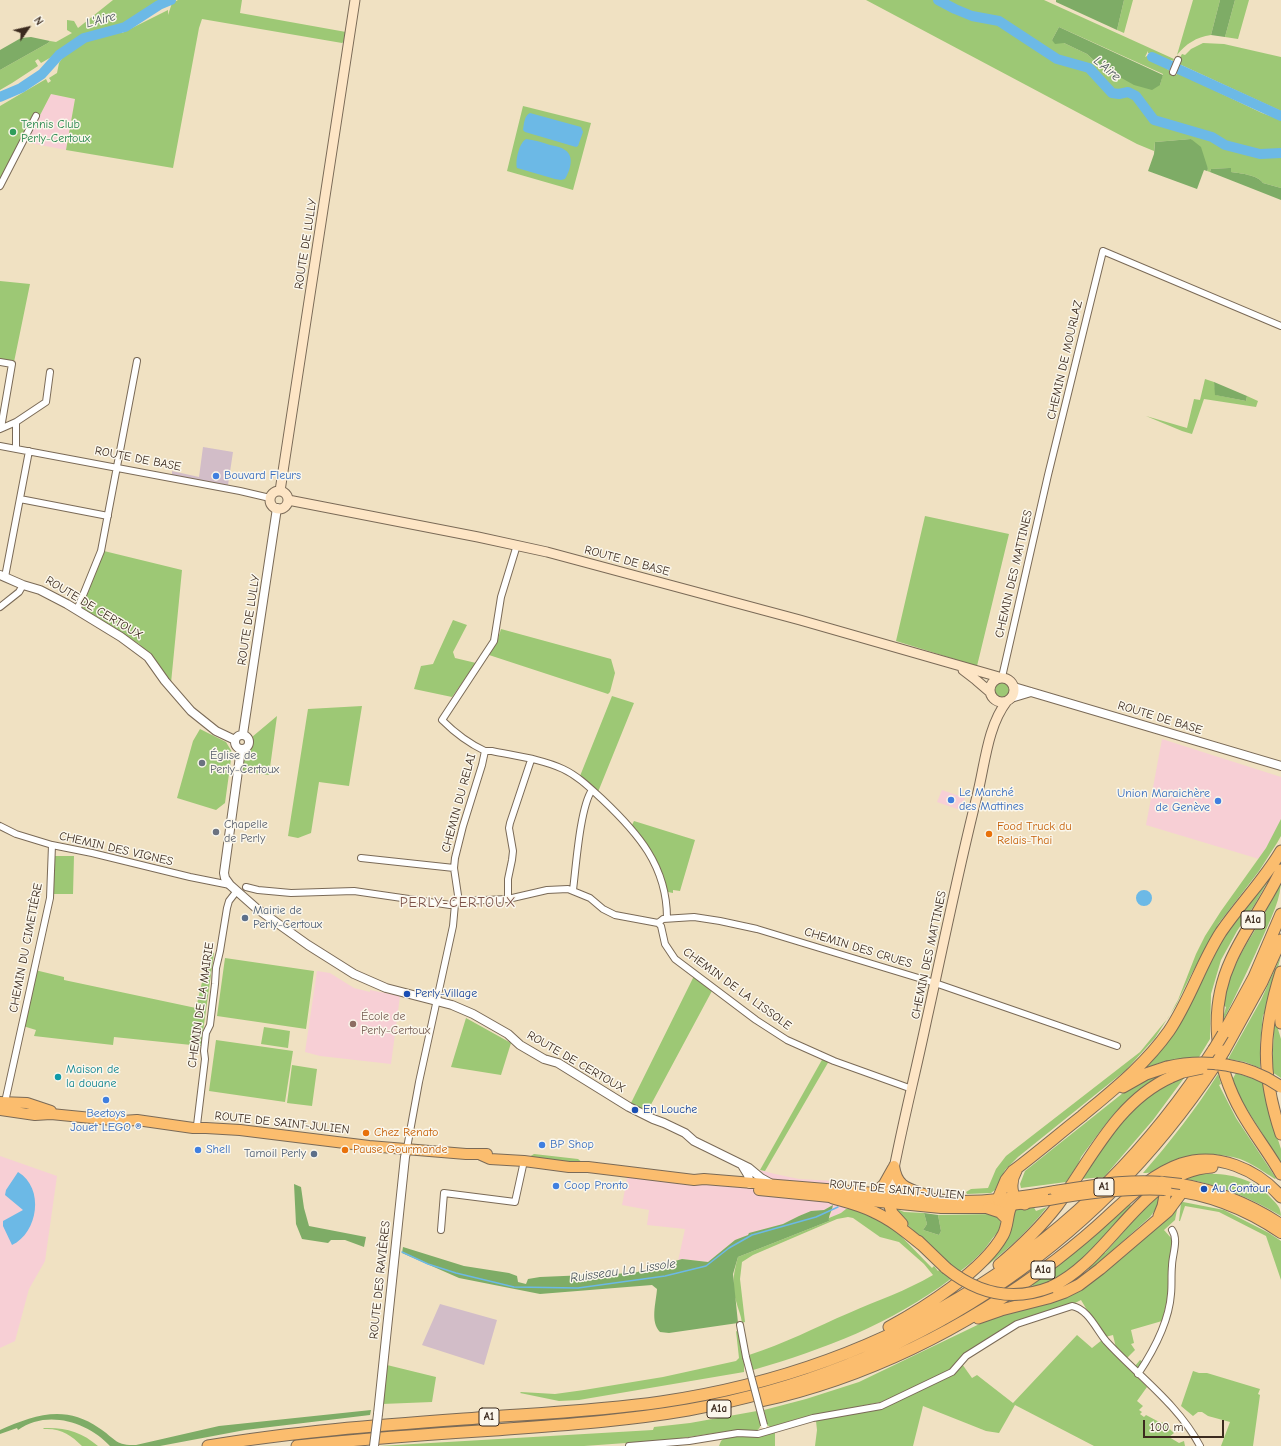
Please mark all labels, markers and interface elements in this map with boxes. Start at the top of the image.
north arrow [8,8,48,48]
water label: L'Aire [84,9,118,31]
text: N [31,14,46,28]
water label: L'Aire [1090,53,1124,85]
place label: Tennis Club Perly-Certoux [21,118,90,146]
marker: Tennis Club Perly-Certoux [8,127,18,137]
street label: ROUTE DE LULLY [292,198,320,290]
street label: CHEMIN DE MOURLAZ [1044,299,1086,421]
street label: ROUTE DE BASE [94,444,182,474]
place label: Bouvard Fleurs [224,469,301,483]
marker: Bouvard Fleurs [211,471,221,481]
street label: CHEMIN DES MATTINES [992,509,1036,639]
street label: ROUTE DE BASE [583,543,671,579]
street label: ROUTE DE CERTOUX [43,573,145,643]
street label: ROUTE DE LULLY [235,574,263,666]
street label: ROUTE DE BASE [1116,698,1204,738]
place label: Église de Perly-Certoux [210,749,279,777]
street label: CHEMIN DU RELAI [439,752,479,854]
marker: Église de Perly-Certoux [197,758,207,768]
place label: Le Marché des Mattines [959,786,1024,814]
place label: Union Maraichère de Genève [1117,787,1210,815]
marker: Le Marché des Mattines [946,795,956,805]
marker: Union Maraichère de Genève [1213,796,1223,806]
place label: Chapelle de Perly [224,818,268,846]
place label: Food Truck du Relais-Thai [997,820,1072,848]
marker: Chapelle de Perly [211,827,221,837]
street label: CHEMIN DES VIGNES [58,829,174,869]
marker: Food Truck du Relais-Thai [984,829,994,839]
street label: CHEMIN DU CIMETIÈRE [6,882,46,1014]
street label: CHEMIN DES MATTINES [908,890,950,1020]
district label: PERLY-CERTOUX [400,895,516,911]
place label: Mairie de Perly-Certoux [253,904,322,932]
road number: A1a [1241,911,1265,929]
marker: Mairie de Perly-Certoux [240,913,250,923]
street label: CHEMIN DES CRUES [802,925,914,971]
street label: CHEMIN DE LA MAIRIE [185,941,217,1069]
street label: CHEMIN DE LA LISSOLE [680,945,794,1033]
place label: Perly-Village [415,987,477,1001]
marker: Perly-Village [402,989,412,999]
place label: École de Perly-Certoux [361,1010,430,1038]
marker: École de Perly-Certoux [348,1019,358,1029]
street label: ROUTE DE CERTOUX [524,1028,628,1096]
place label: Maison de la douane [66,1063,119,1091]
marker: Maison de la douane [53,1072,63,1082]
marker: Beetoys Jouet LEGO ® [101,1095,111,1105]
place label: En Louche [643,1103,697,1117]
marker: En Louche [630,1105,640,1115]
place label: Beetoys Jouet LEGO ® [70,1107,142,1135]
street label: ROUTE DE SAINT-JULIEN [214,1109,350,1137]
place label: Chez Renato [374,1126,438,1140]
marker: Chez Renato [361,1128,371,1138]
place label: BP Shop [550,1138,594,1152]
marker: BP Shop [537,1140,547,1150]
place label: Shell [206,1143,230,1157]
place label: Pause Gourmande [353,1143,447,1157]
marker: Shell [193,1145,203,1155]
marker: Pause Gourmande [340,1145,350,1155]
place label: Tamoil Perly [244,1147,306,1161]
marker: Tamoil Perly [309,1149,319,1159]
street label: ROUTE DE SAINT-JULIEN [829,1177,965,1203]
road number: A1 [1094,1178,1114,1196]
place label: Coop Pronto [564,1179,628,1193]
marker: Coop Pronto [551,1181,561,1191]
place label: Au Contour [1212,1182,1270,1196]
marker: Au Contour [1199,1184,1209,1194]
street label: ROUTE DES RAVIÈRES [367,1220,393,1340]
water label: Ruisseau La Lissole [569,1256,677,1286]
road number: A1a [1031,1261,1055,1279]
road number: A1a [707,1400,731,1418]
road number: A1 [479,1408,499,1426]
scale bar [1145,1412,1226,1438]
text: 100 m [1150,1420,1183,1434]

